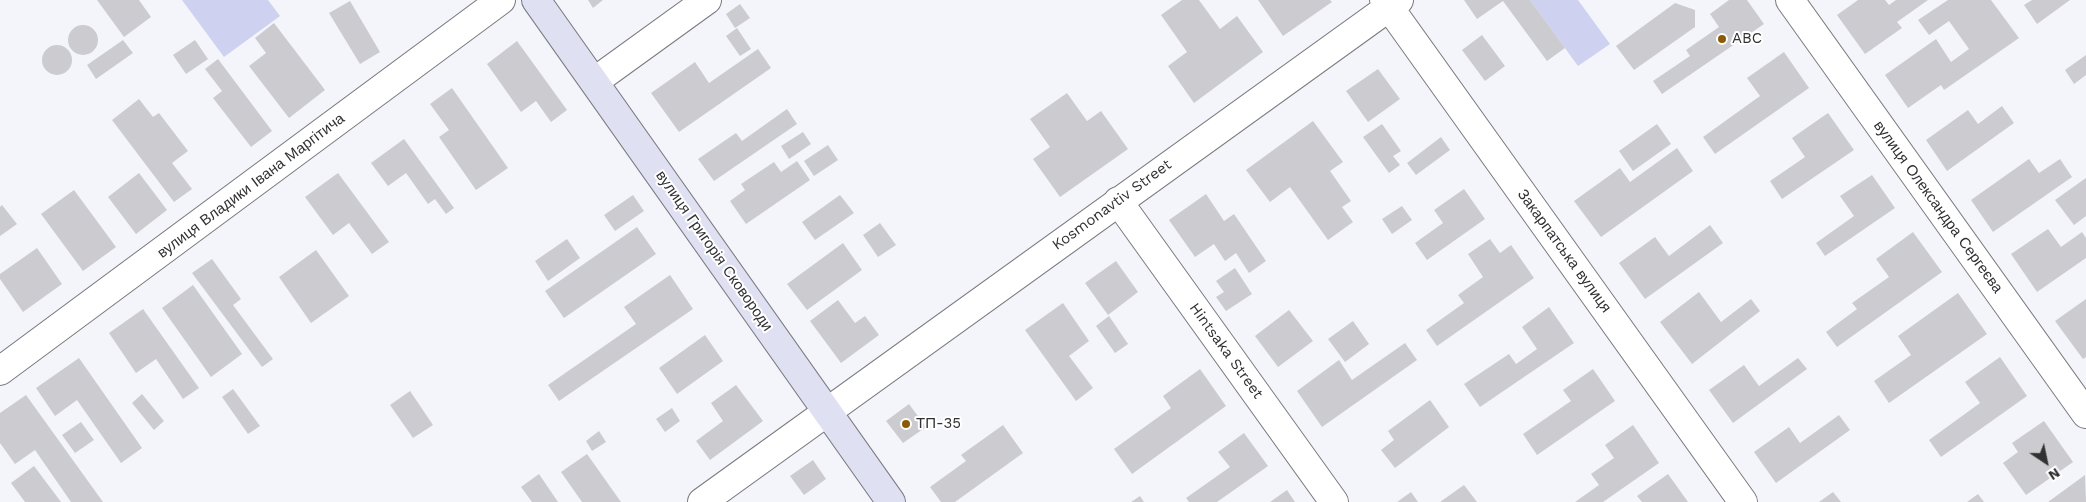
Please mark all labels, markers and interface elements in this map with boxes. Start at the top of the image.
place label: ABC [1732,30,1762,48]
marker: ABC [1716,33,1728,45]
street label: вулиця Владики Івана Маргітича [154,110,348,262]
street label: вулиця Олександра Сергеєва [1869,117,2007,297]
street label: Kosmonavtiv Street [1049,156,1175,254]
street label: вулиця Григорія Сковороди [652,167,776,335]
street label: Закарпатська вулиця [1513,186,1615,316]
street label: Hintsaka Street [1185,300,1267,402]
place label: ТП-35 [916,415,961,433]
marker: ТП-35 [900,418,912,430]
north arrow [2021,437,2071,487]
text: N [2046,465,2063,484]

